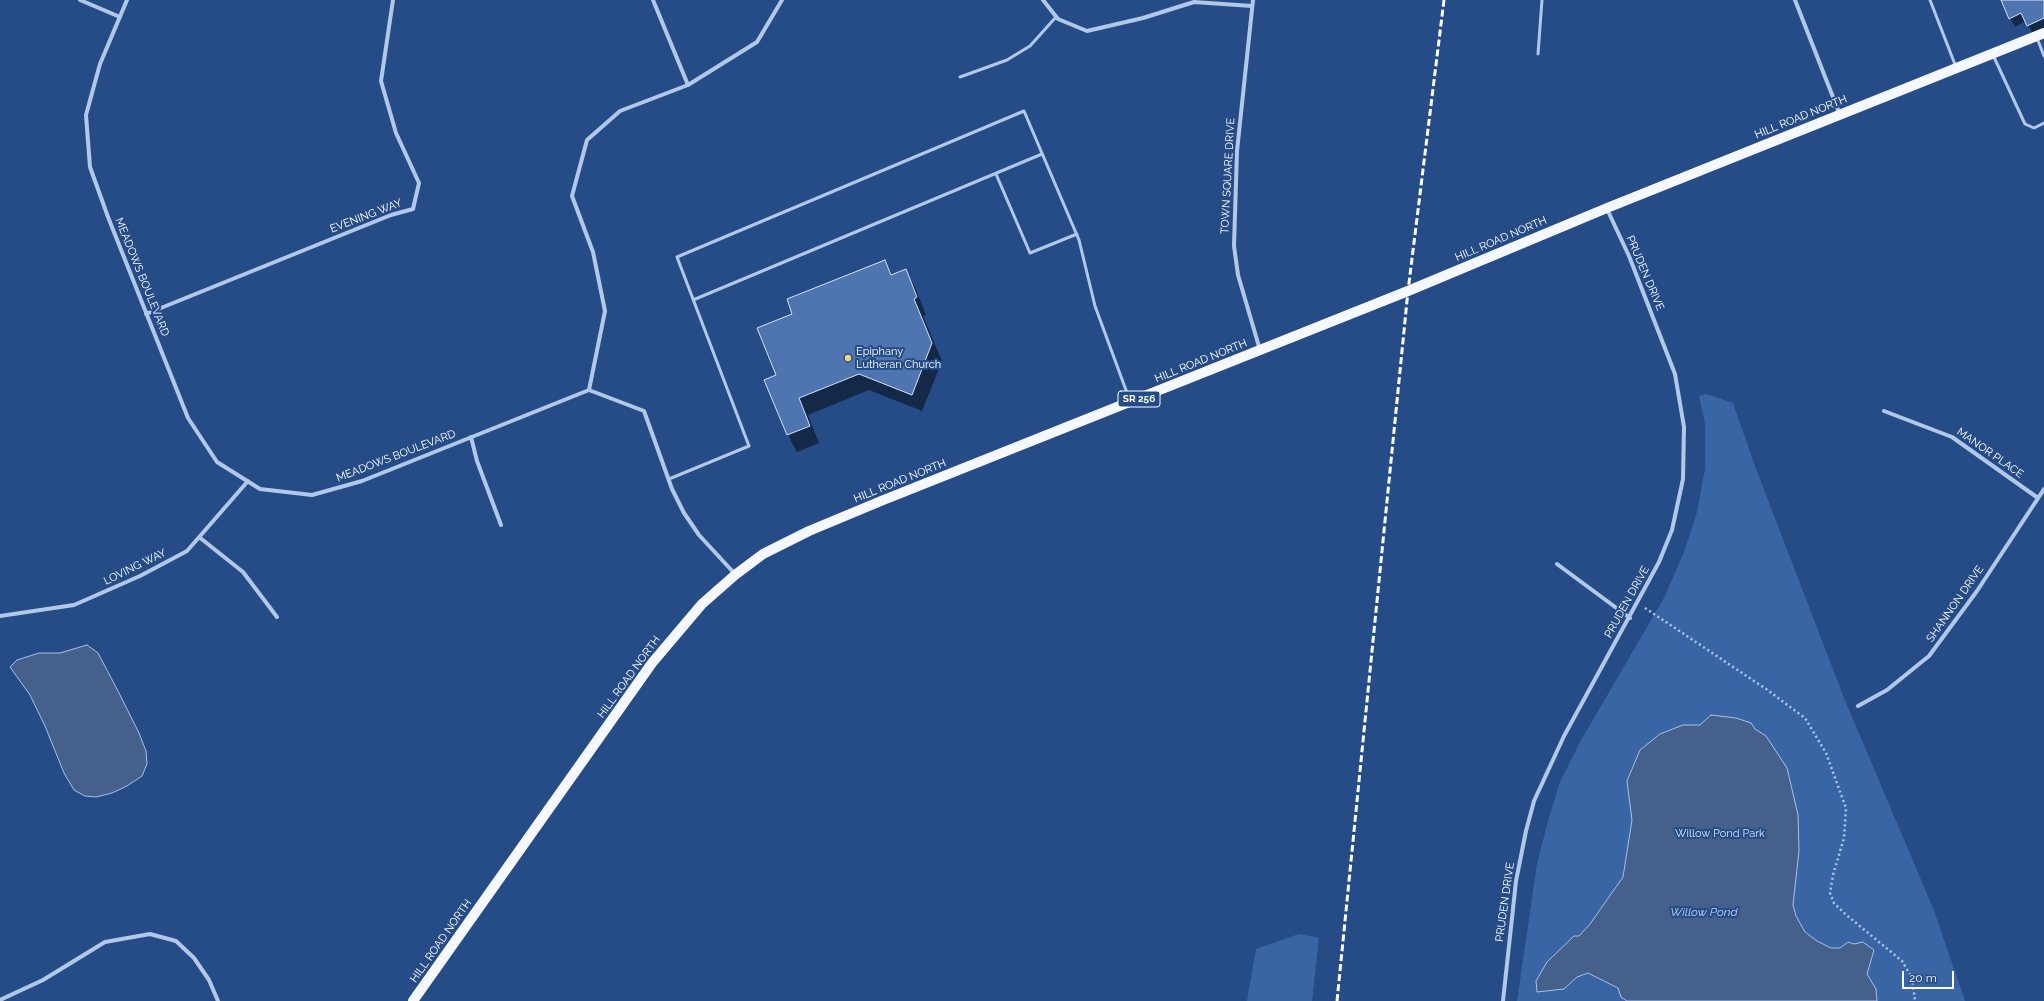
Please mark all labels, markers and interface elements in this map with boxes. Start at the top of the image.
street label: HILL ROAD NORTH [1753,92,1849,142]
street label: TOWN SQUARE DRIVE [1218,118,1238,234]
street label: EVENING WAY [328,196,404,236]
street label: HILL ROAD NORTH [1453,214,1549,264]
street label: MEADOWS BOULEVARD [112,216,172,338]
street label: PRUDEN DRIVE [1623,234,1667,312]
street label: HILL ROAD NORTH [1153,336,1249,386]
place label: Epiphany Lutheran Church [856,345,941,371]
marker: Epiphany Lutheran Church [843,353,853,363]
road number: SR 256 [1118,391,1160,407]
street label: MANOR PLACE [1954,425,2026,481]
street label: MEADOWS BOULEVARD [334,427,458,485]
street label: HILL ROAD NORTH [852,456,948,506]
street label: LOVING WAY [102,546,168,588]
street label: SHANNON DRIVE [1924,563,1986,645]
street label: PRUDEN DRIVE [1602,564,1652,640]
street label: HILL ROAD NORTH [595,633,663,721]
park label: Willow Pond Park [1675,827,1765,841]
street label: PRUDEN DRIVE [1493,861,1517,943]
street label: HILL ROAD NORTH [407,897,475,985]
water label: Willow Pond [1670,905,1738,919]
scale bar [1904,963,1956,989]
text: 20 m [1909,971,1937,985]

